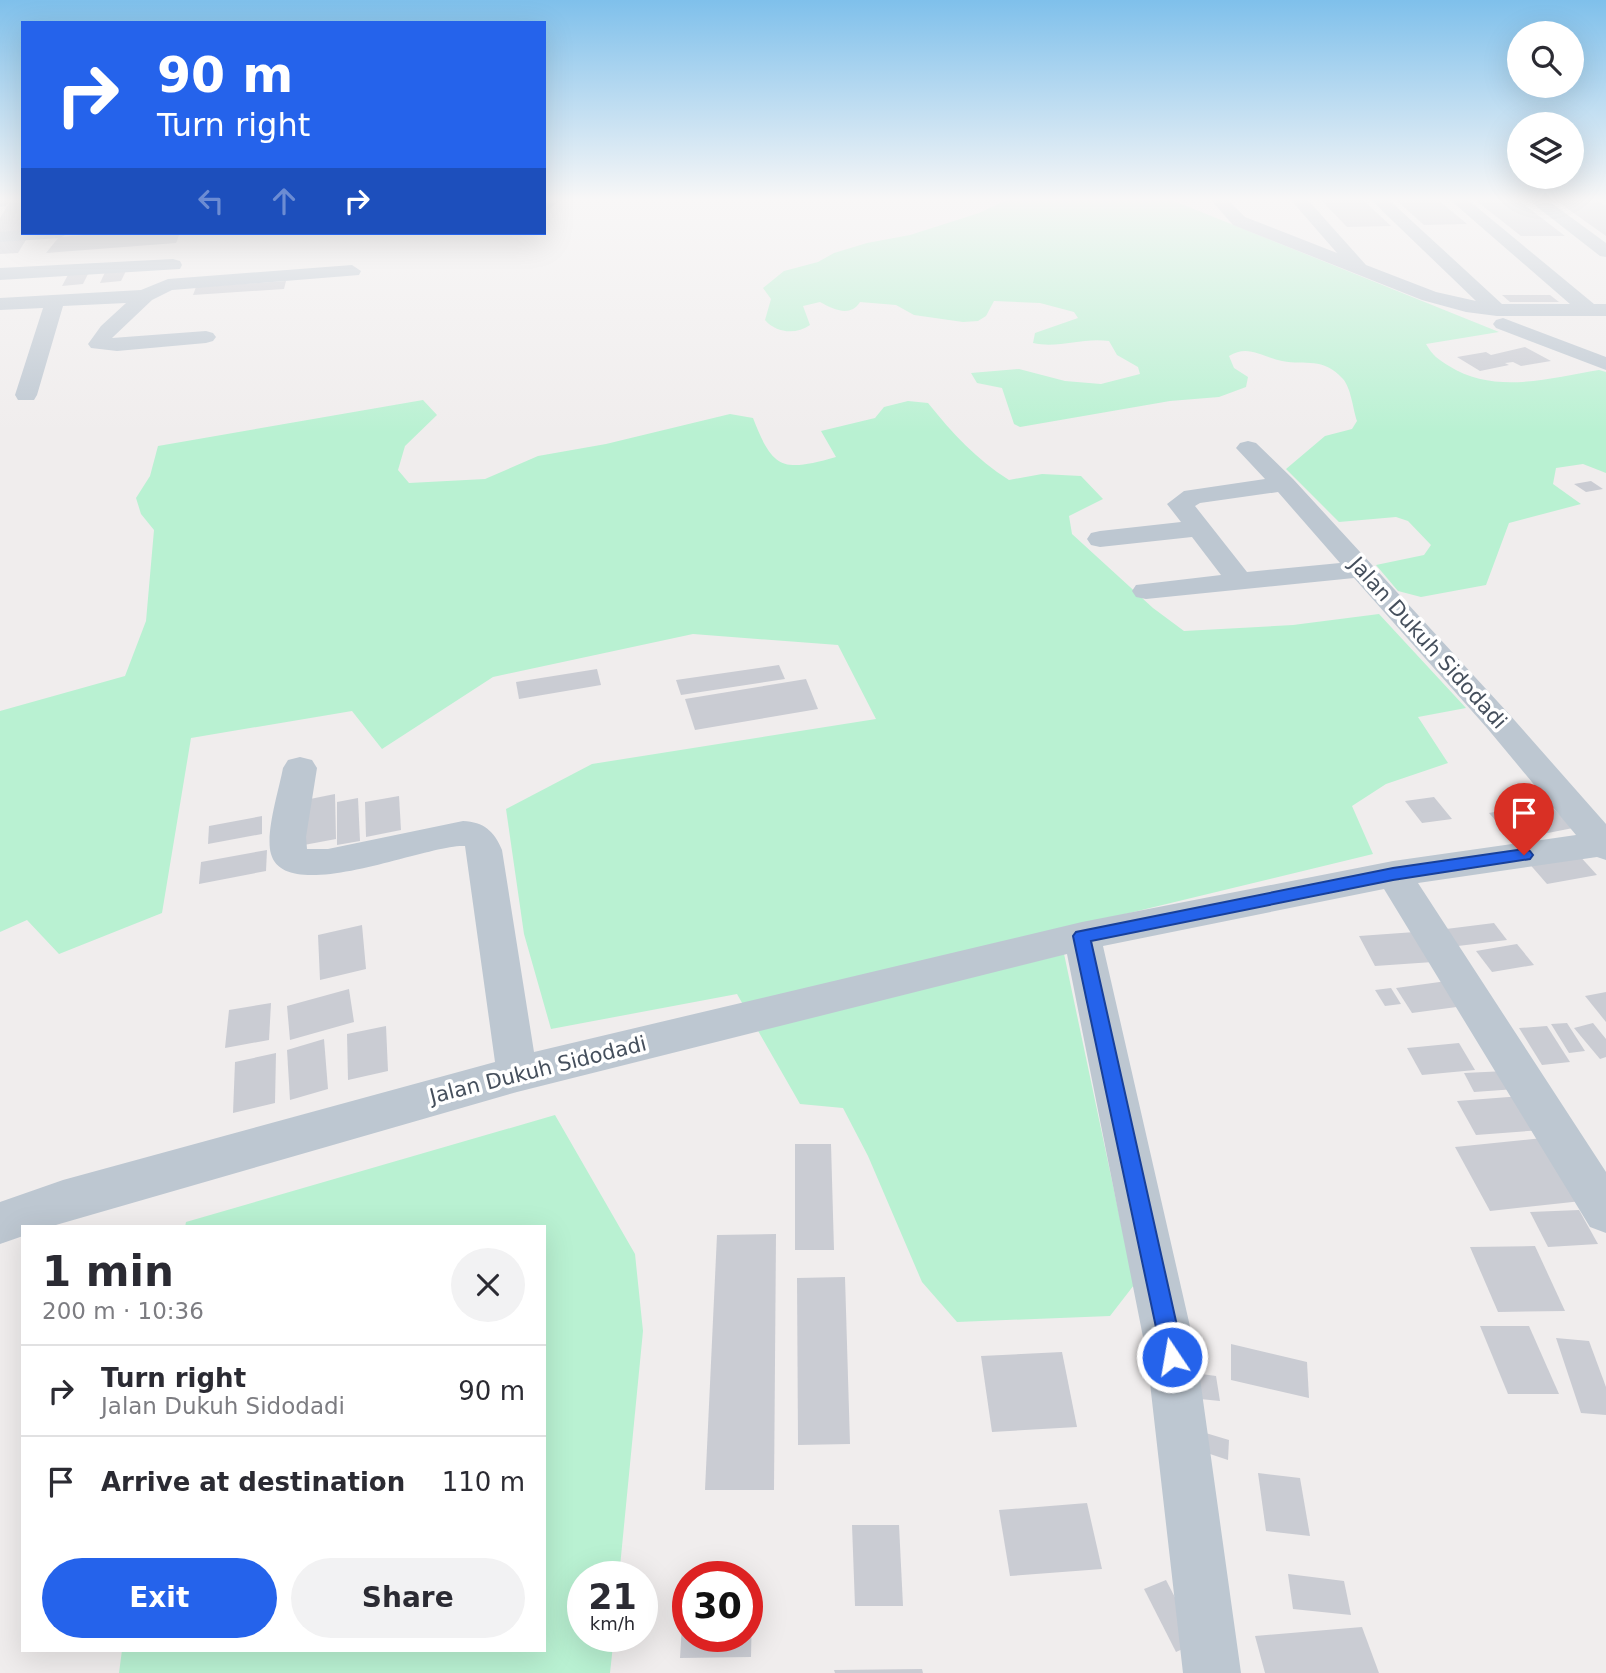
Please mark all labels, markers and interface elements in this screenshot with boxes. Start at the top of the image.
map controls [1507,21,1584,189]
button: search [1507,21,1584,98]
text: 90 m [157,47,293,104]
icon: right [42,49,133,140]
text: Turn right [157,106,310,144]
button: layers [1507,112,1584,189]
icon: left [192,182,230,220]
icon: ahead [265,182,303,220]
icon: right [338,182,376,220]
street label: Jalan Dukuh Sidodadi [1343,551,1511,734]
pin [1494,783,1554,855]
icon: arrive [1505,794,1543,832]
street label: Jalan Dukuh Sidodadi [425,1031,649,1109]
text: 1 min [42,1247,174,1296]
button: close [451,1248,525,1322]
text: 200 m · 10:36 [42,1298,204,1324]
position arrow [1135,1320,1209,1394]
text: Turn right [101,1363,246,1393]
icon: right [42,1372,80,1410]
text: 90 m [458,1376,525,1406]
text: Jalan Dukuh Sidodadi [101,1393,345,1419]
icon: arrive [42,1463,80,1501]
text: Arrive at destination [101,1467,405,1497]
text: 110 m [442,1467,525,1497]
button: Exit [42,1558,277,1638]
button: Share [291,1558,525,1638]
speed limit sign: 30 [672,1561,763,1652]
text: 21 [588,1577,637,1617]
text: km/h [590,1613,635,1634]

